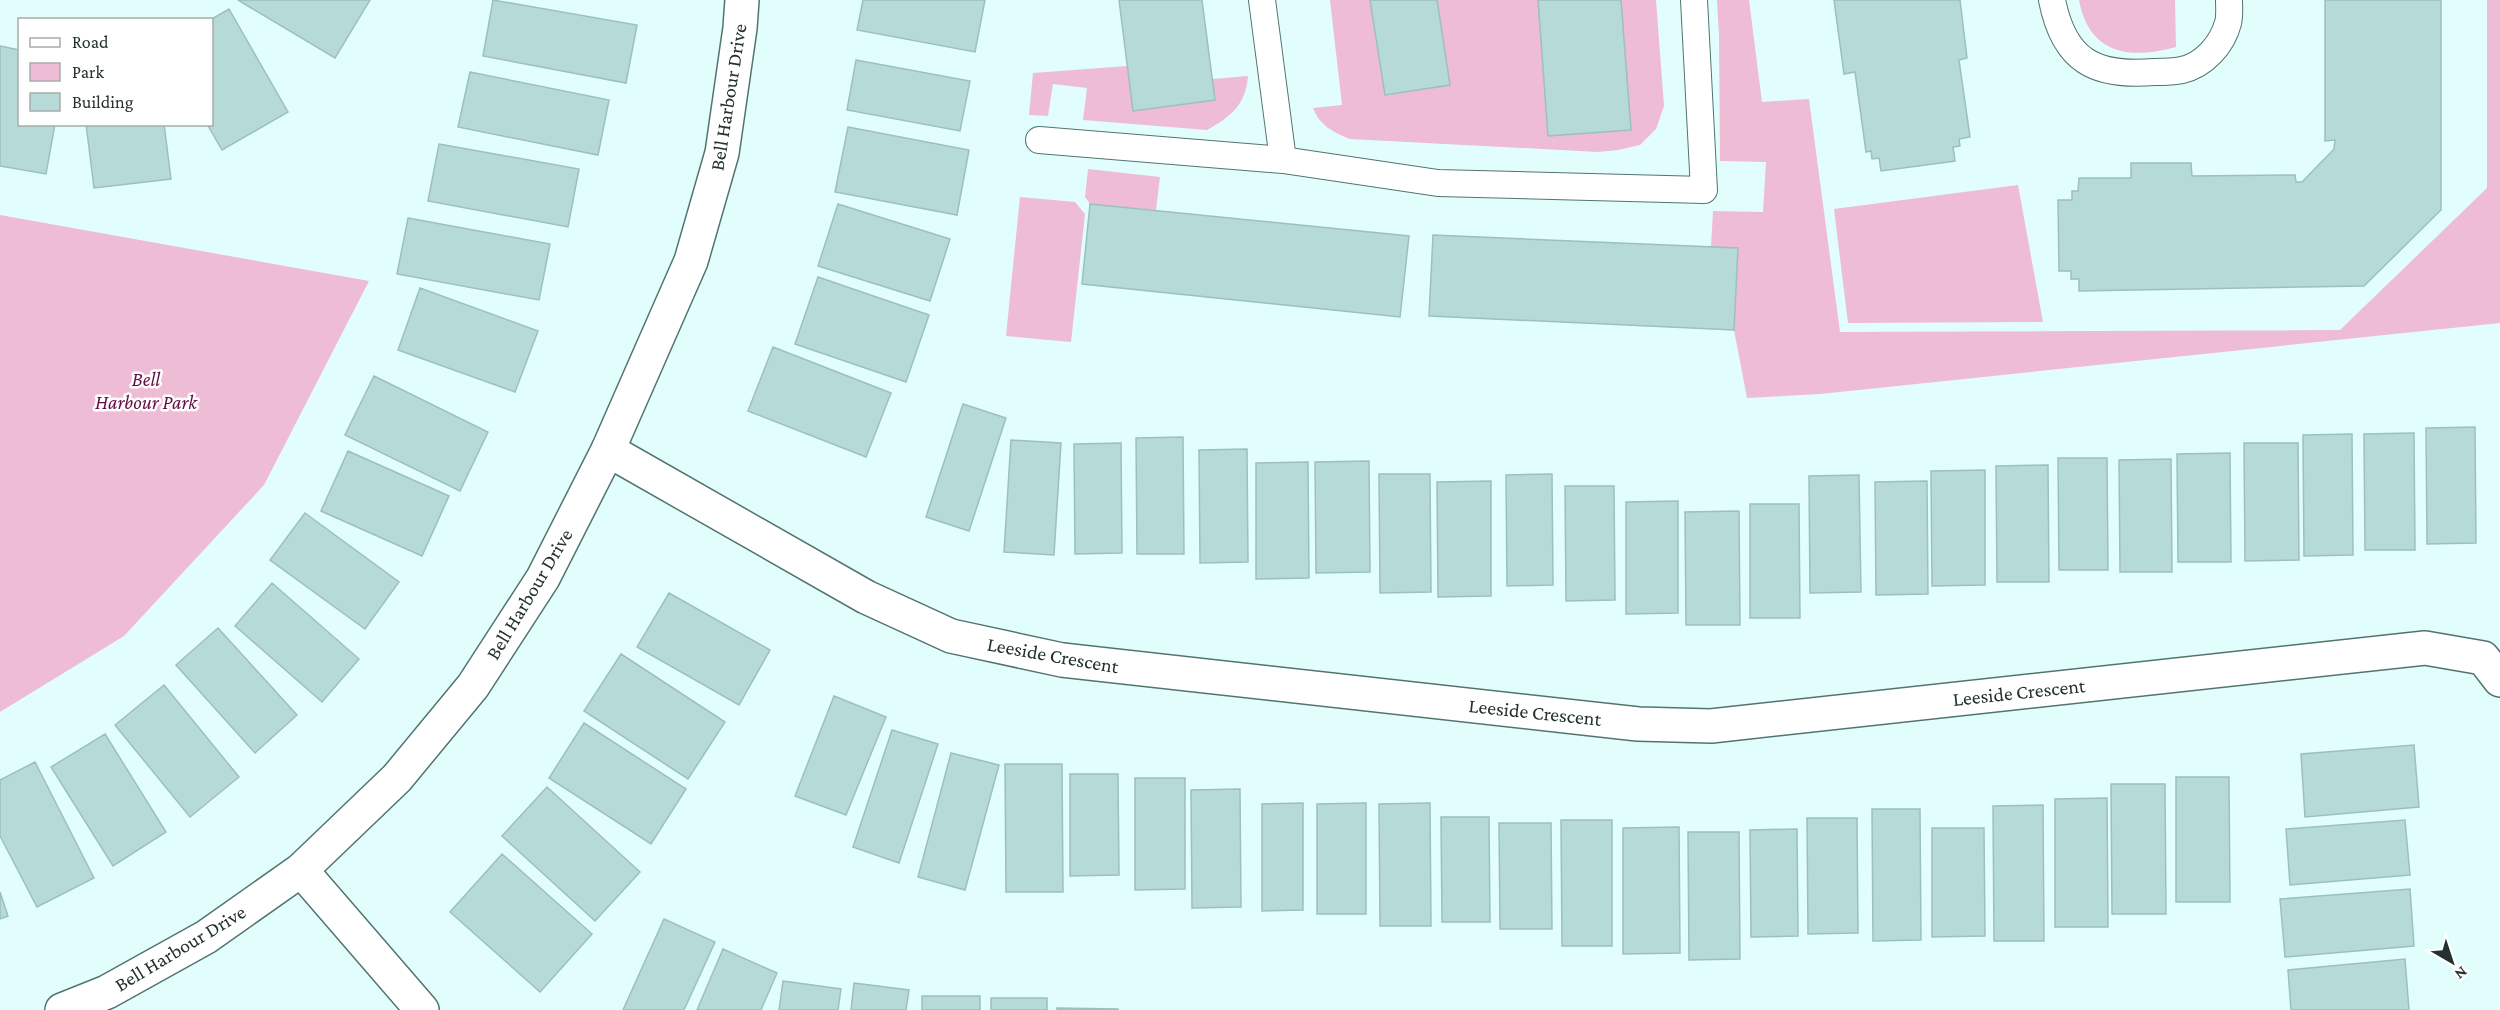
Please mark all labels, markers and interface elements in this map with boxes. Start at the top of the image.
legend [18,18,213,126]
street label: Bell Harbour Drive [706,22,751,172]
text: Road [72,32,109,52]
text: Park [72,62,104,82]
text: Building [72,92,134,112]
park label: Bell Harbour Park [95,368,198,413]
street label: Bell Harbour Drive [481,524,577,663]
street label: Leeside Crescent [986,633,1121,677]
street label: Leeside Crescent [1952,674,2087,710]
street label: Leeside Crescent [1468,694,1603,730]
street label: Bell Harbour Drive [111,900,250,996]
north arrow [2422,932,2482,992]
text: N [2451,963,2471,983]

